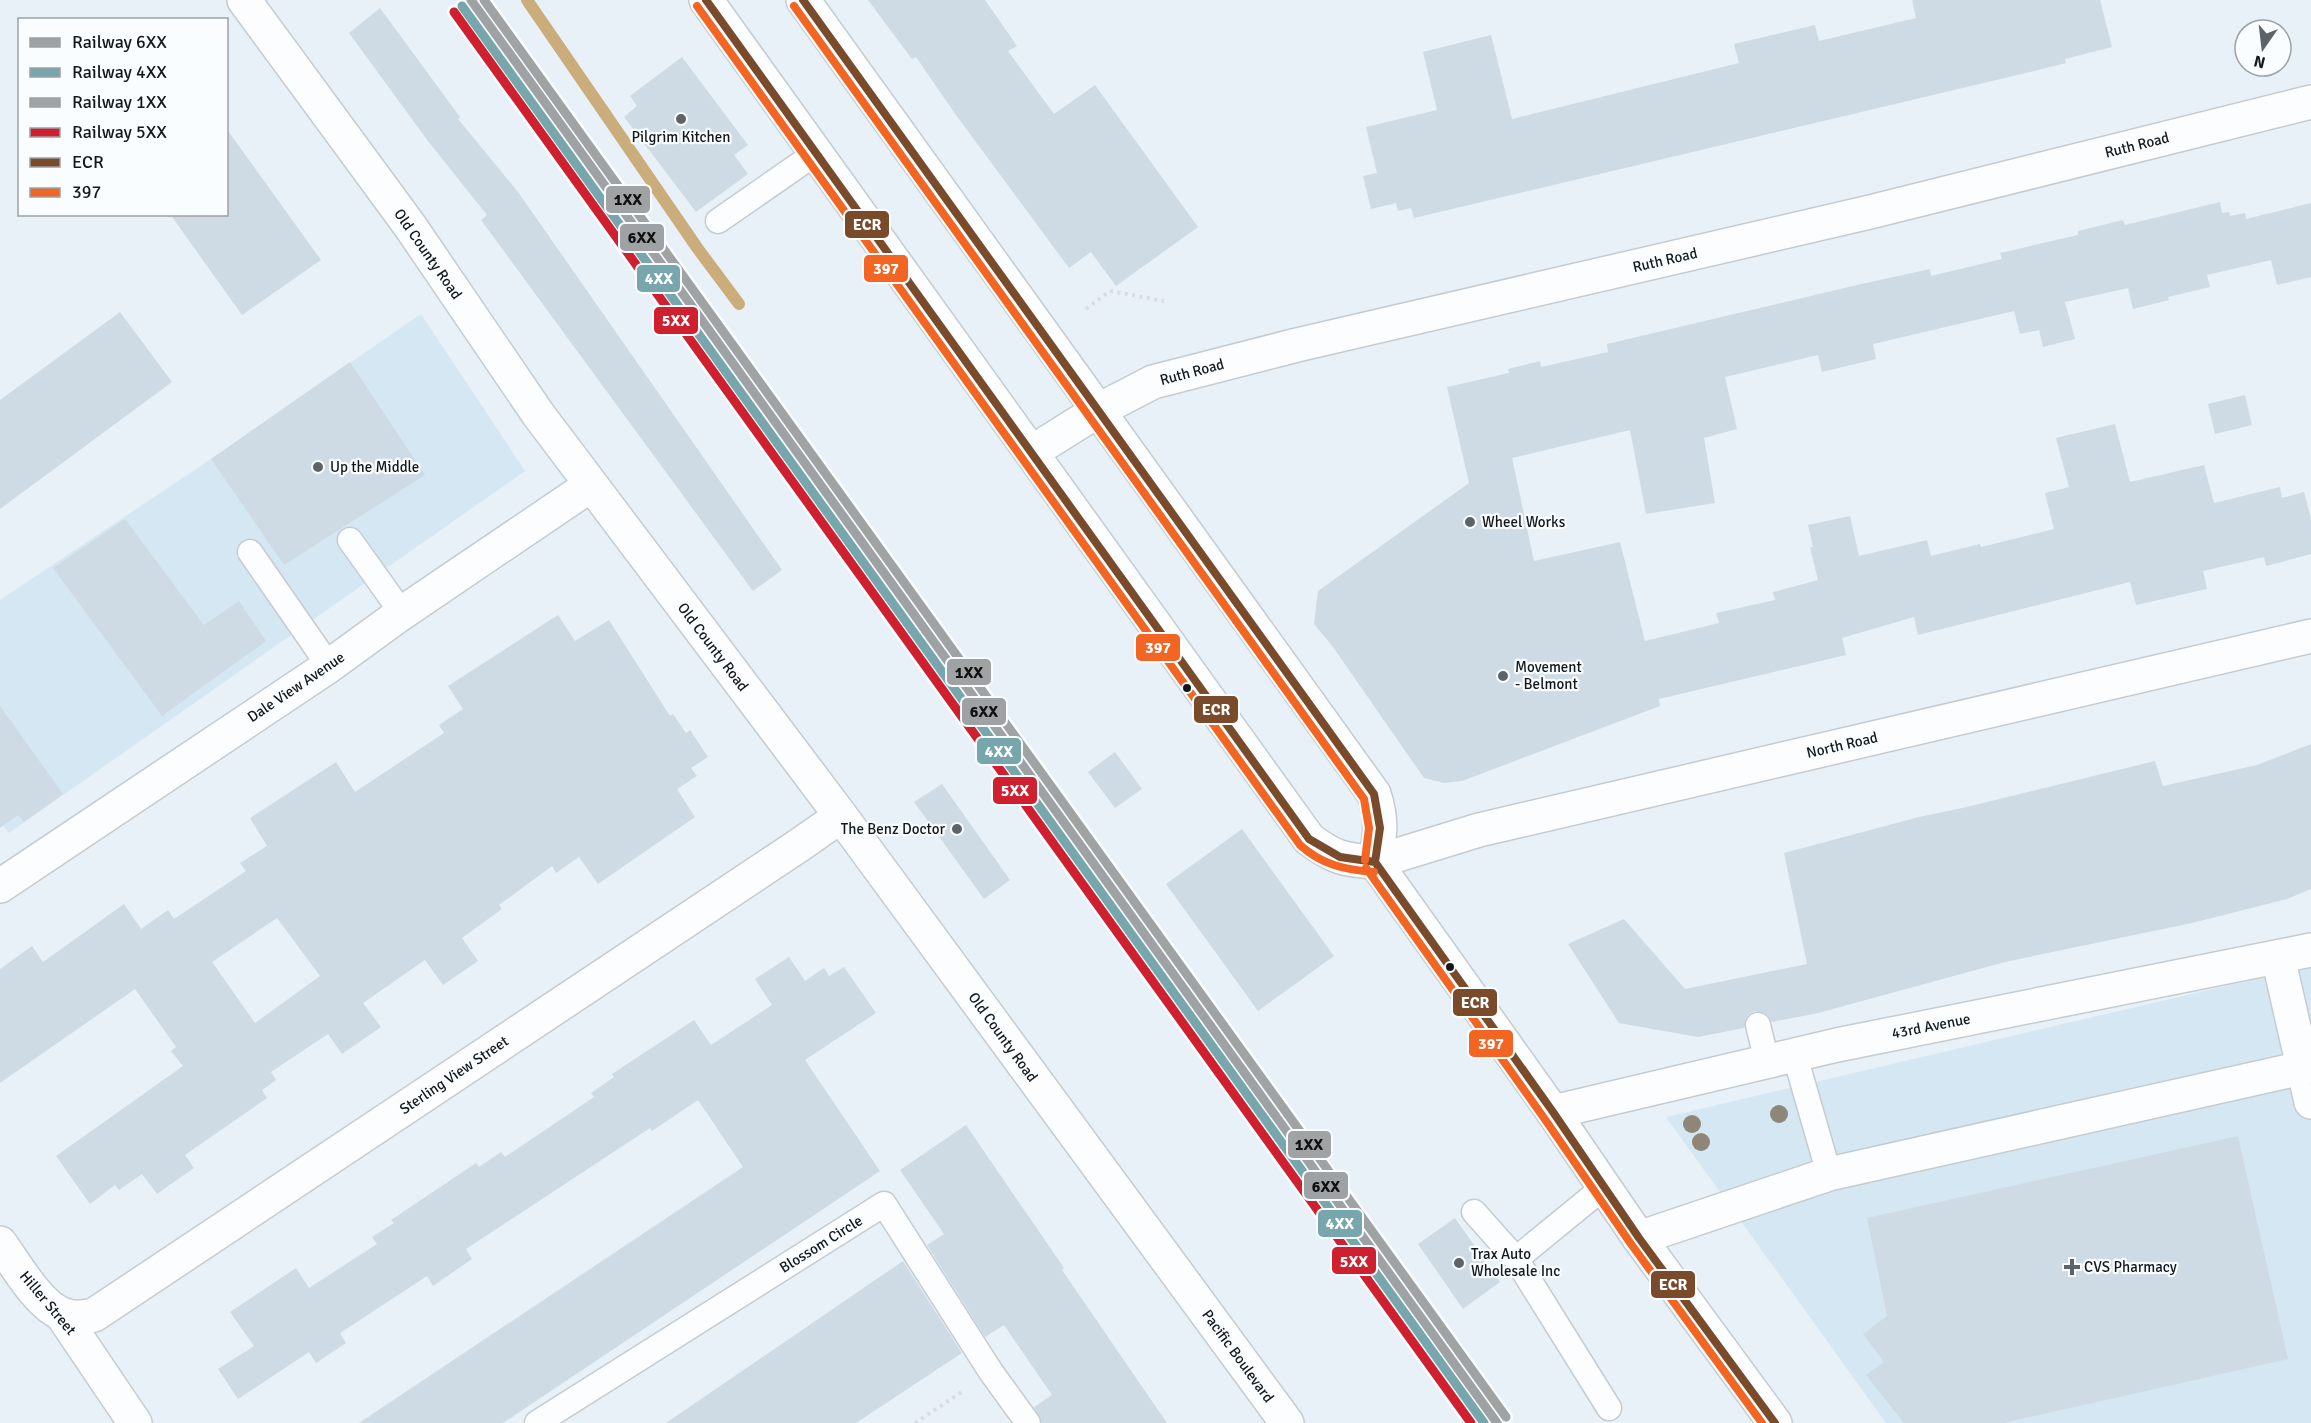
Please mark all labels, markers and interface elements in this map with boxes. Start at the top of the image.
legend [18,18,228,216]
north arrow [2233,18,2293,78]
text: Railway 6XX [72,31,167,53]
text: N [2252,51,2267,73]
text: Railway 4XX [72,61,167,83]
text: Railway 1XX [72,91,167,113]
marker: Pilgrim Kitchen [674,112,688,126]
text: Railway 5XX [72,121,167,143]
place label: Pilgrim Kitchen [632,128,730,146]
street label: Ruth Road [2103,128,2171,162]
text: ECR [72,151,104,173]
text: 397 [72,181,101,203]
line badge: 1XX [605,185,651,214]
text: 1XX [614,190,642,210]
street label: Old County Road [390,205,466,303]
line badge: ECR [844,210,890,239]
text: ECR [853,215,881,235]
line badge: 6XX [619,223,665,252]
text: 6XX [628,228,656,248]
street label: Ruth Road [1631,244,1699,276]
line badge: 397 [863,254,909,283]
text: 397 [873,259,899,279]
line badge: 4XX [636,264,681,293]
text: 4XX [645,269,673,289]
line badge: 5XX [653,306,699,335]
text: 5XX [662,311,690,331]
street label: Ruth Road [1158,355,1226,389]
place label: Up the Middle [330,458,419,476]
marker: Up the Middle [311,460,325,474]
place label: Wheel Works [1482,513,1566,531]
marker: Wheel Works [1463,515,1477,529]
street label: Old County Road [674,599,752,695]
line badge: 397 [1135,633,1181,662]
text: 397 [1145,638,1171,658]
street label: Dale View Avenue [244,648,348,726]
line badge: 1XX [946,658,992,686]
place label: Movement - Belmont [1515,658,1582,693]
text: 1XX [955,663,983,683]
marker: Movement - Belmont [1496,669,1510,683]
unlabelled marker [1181,682,1193,694]
line badge: ECR [1193,695,1239,724]
line badge: 6XX [961,697,1007,726]
text: ECR [1202,700,1230,720]
text: 6XX [970,702,998,722]
street label: North Road [1805,728,1879,762]
line badge: 4XX [976,737,1022,765]
text: 4XX [985,742,1013,762]
line badge: 5XX [992,776,1038,805]
text: 5XX [1001,781,1029,801]
place label: The Benz Doctor [841,820,945,838]
marker: The Benz Doctor [950,822,964,836]
unlabelled marker [1444,961,1456,973]
line badge: ECR [1452,988,1498,1017]
street label: Old County Road [964,989,1042,1085]
text: ECR [1461,993,1489,1013]
street label: 43rd Avenue [1890,1010,1972,1042]
line badge: 397 [1468,1029,1514,1058]
street label: Sterling View Street [396,1032,512,1118]
text: 397 [1478,1034,1504,1054]
line badge: 1XX [1287,1130,1332,1159]
text: 1XX [1295,1135,1323,1155]
line badge: 6XX [1303,1171,1349,1200]
text: 6XX [1312,1177,1340,1197]
line badge: 4XX [1317,1209,1363,1238]
street label: Blossom Circle [776,1211,866,1277]
text: 4XX [1326,1214,1354,1234]
place label: Trax Auto Wholesale Inc [1471,1245,1560,1280]
line badge: 5XX [1331,1246,1377,1275]
text: 5XX [1340,1252,1368,1272]
marker: Trax Auto Wholesale Inc [1452,1256,1466,1270]
place label: CVS Pharmacy [2084,1258,2177,1276]
marker: CVS Pharmacy [2065,1260,2079,1274]
street label: Hiller Street [16,1267,80,1339]
line badge: ECR [1650,1270,1696,1299]
text: ECR [1659,1275,1687,1295]
street label: Pacific Boulevard [1198,1306,1278,1406]

